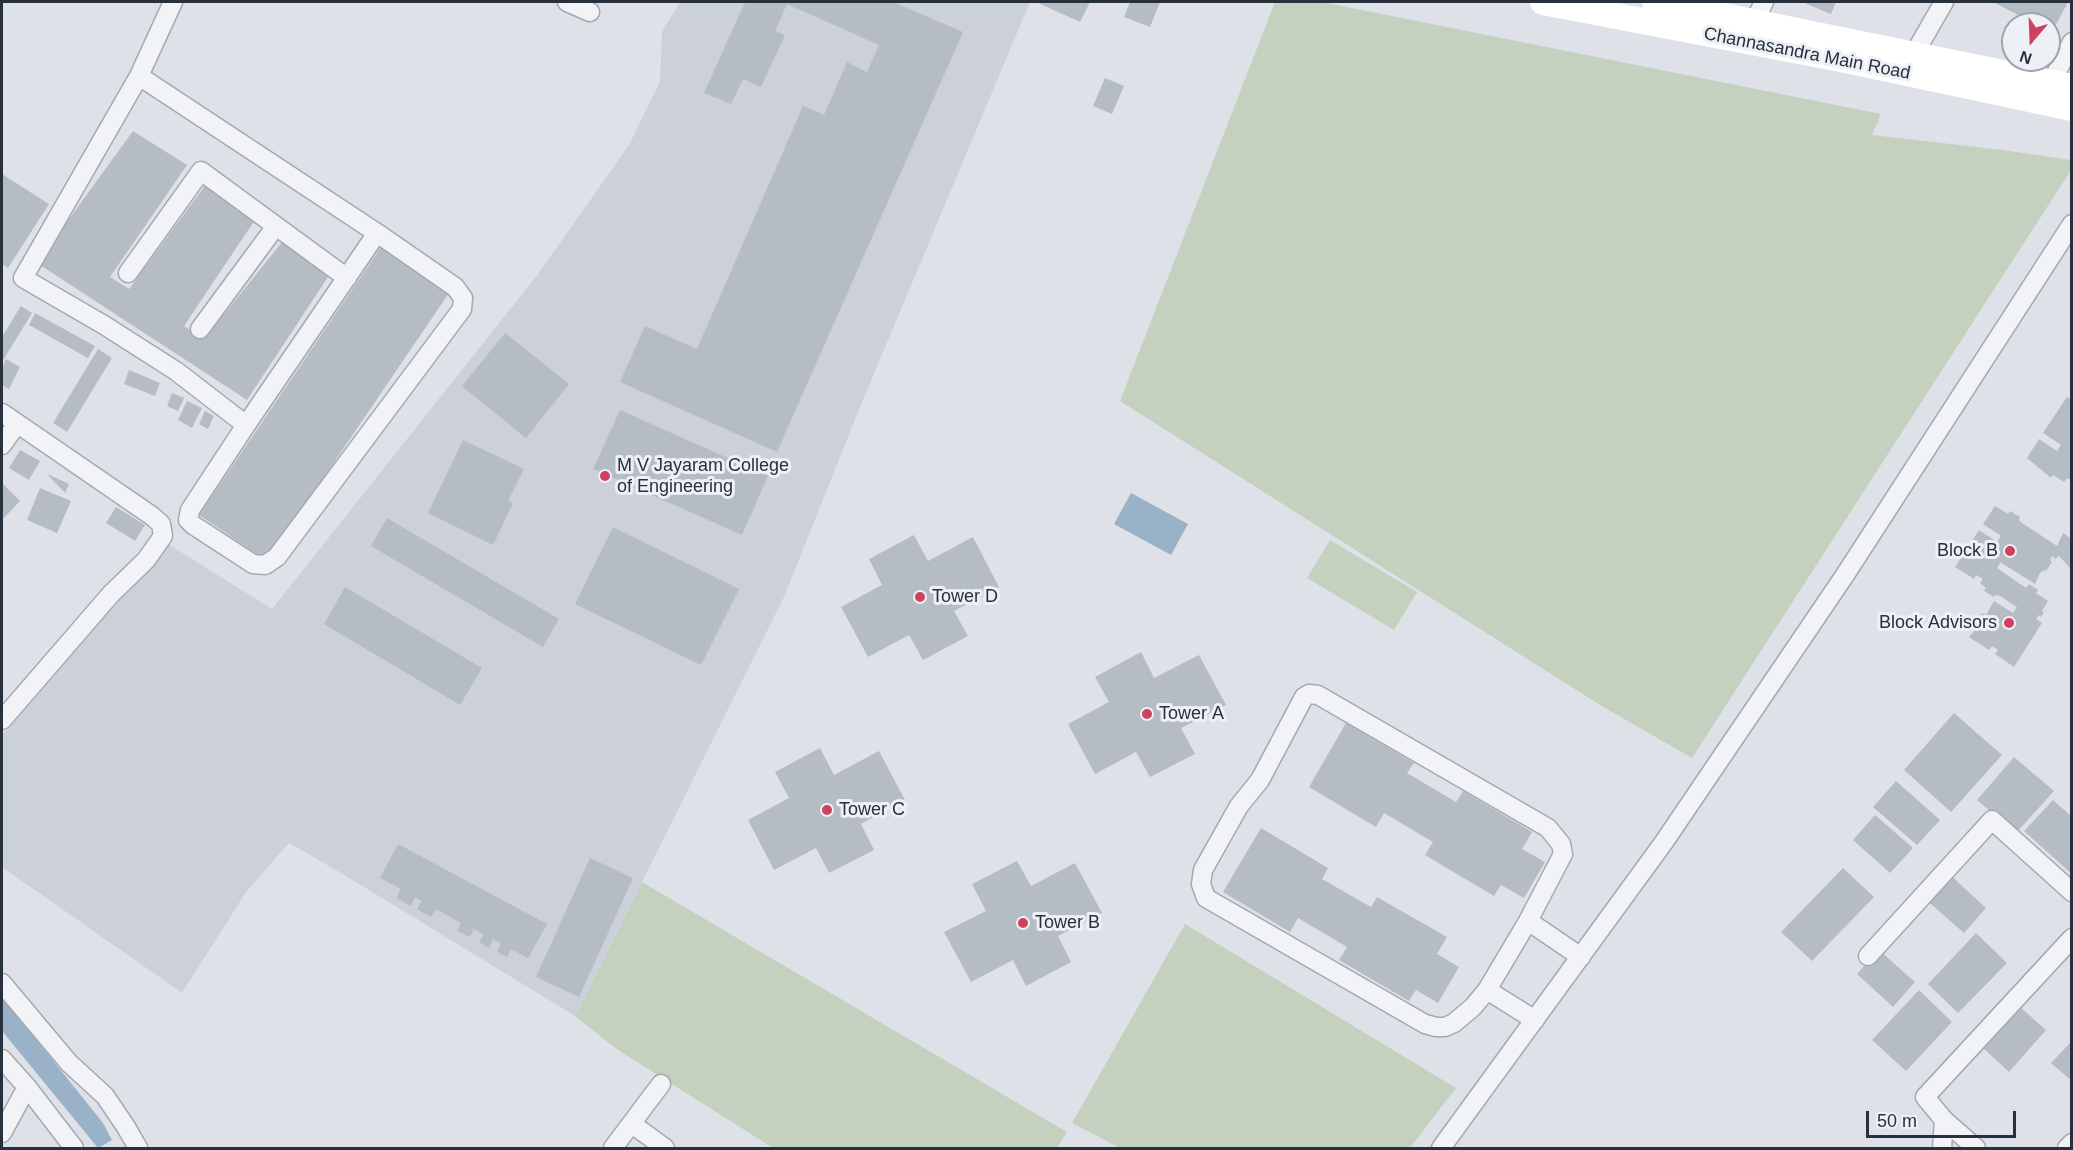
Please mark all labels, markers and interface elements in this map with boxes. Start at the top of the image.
north arrow [2001,12,2061,72]
street label: Channasandra Main Road [1702,23,1912,85]
text: N [2017,48,2034,68]
place label: M V Jayaram College of Engineering [617,455,789,498]
marker: M V Jayaram College of Engineering [598,469,612,483]
place label: Block B [1937,540,1998,562]
marker: Block B [2003,544,2017,558]
place label: Tower D [932,586,998,608]
marker: Tower D [913,590,927,604]
place label: Block Advisors [1879,612,1997,634]
marker: Block Advisors [2002,616,2016,630]
place label: Tower A [1159,703,1224,725]
marker: Tower A [1140,707,1154,721]
place label: Tower C [839,799,905,821]
marker: Tower C [820,803,834,817]
place label: Tower B [1035,912,1100,934]
marker: Tower B [1016,916,1030,930]
scale bar [1869,1099,2019,1137]
text: 50 m [1877,1111,1917,1131]

